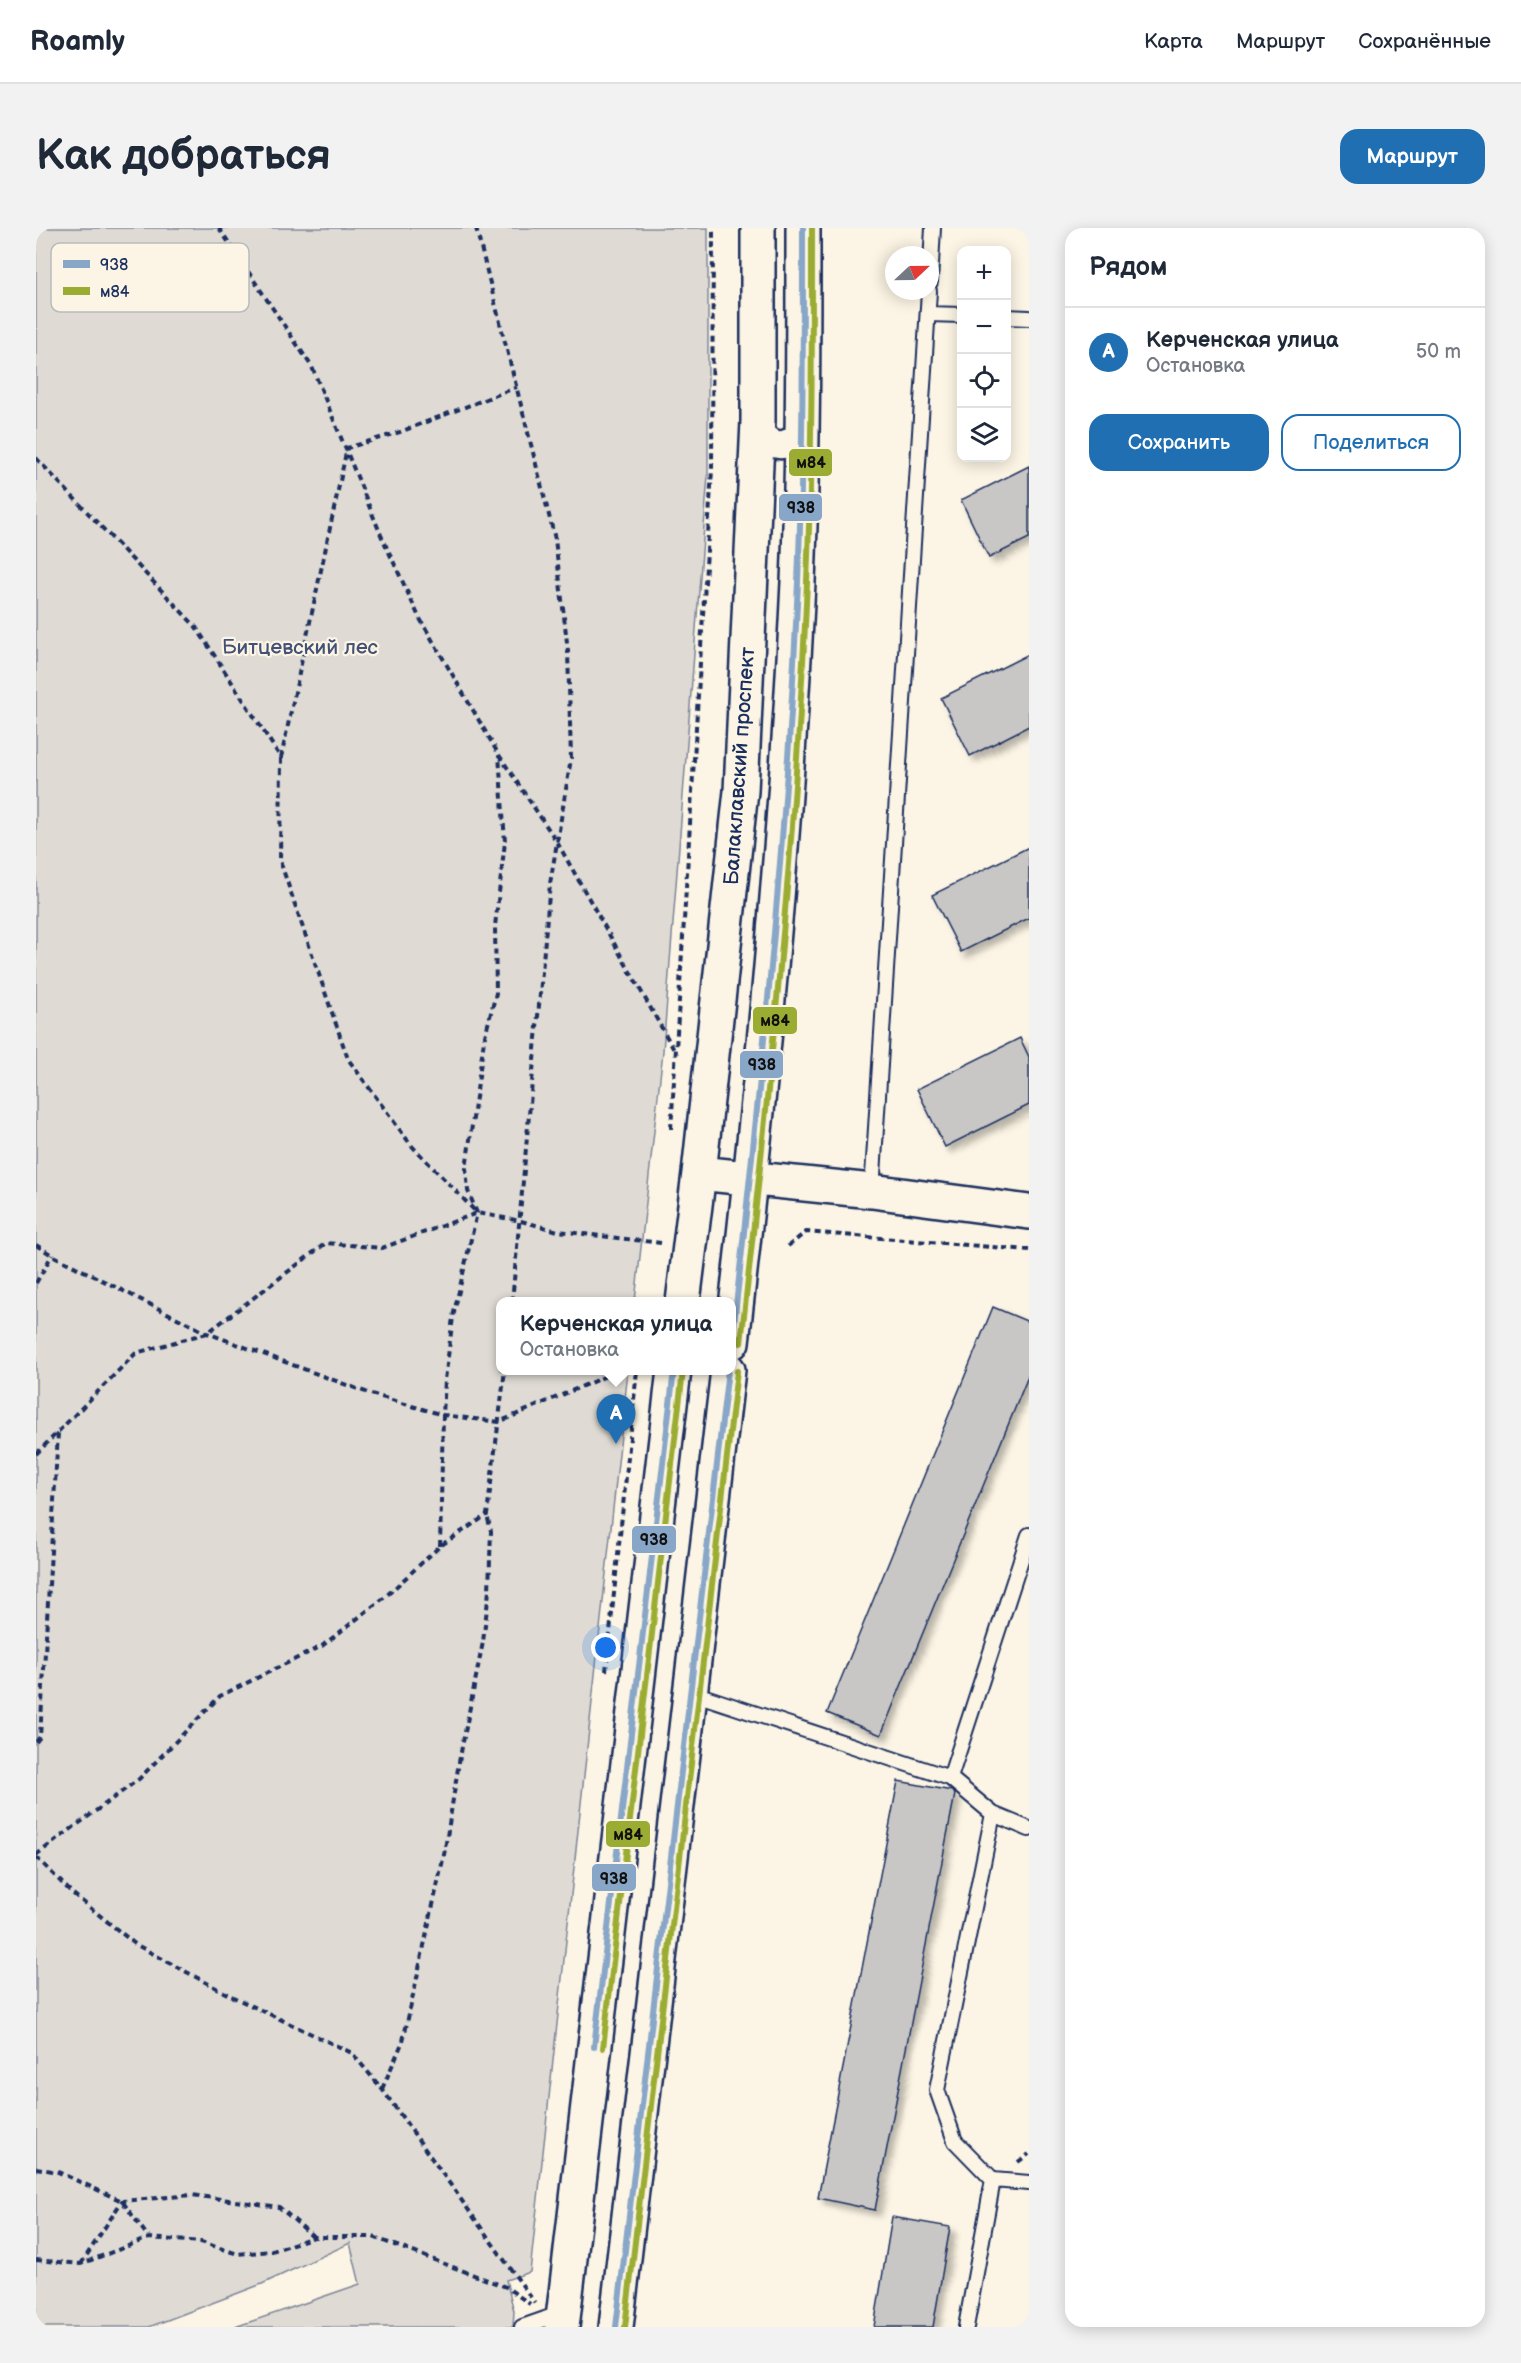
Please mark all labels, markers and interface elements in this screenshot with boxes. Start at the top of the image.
text: Roamly [30,25,125,58]
text: Карта [1144,29,1203,54]
text: Маршрут [1236,29,1325,54]
text: Сохранённые [1358,29,1491,54]
button: Маршрут [1340,129,1485,184]
text: Как добраться [36,131,331,182]
legend [51,243,249,312]
north arrow [885,246,939,300]
map controls [957,246,1011,462]
button: + [957,246,1011,300]
text: Рядом [1089,252,1167,283]
text: 938 [100,256,128,275]
text: м84 [100,283,130,302]
button: − [957,300,1011,354]
text: Керченская улица [1146,327,1339,354]
text: A [1102,340,1115,364]
text: 50 m [1416,340,1461,364]
button: locate [957,354,1011,408]
text: Остановка [1146,354,1245,378]
button: layers [957,408,1011,462]
button: Сохранить [1089,414,1269,471]
button: Поделиться [1281,414,1461,471]
line badge: м84 [788,448,833,477]
text: м84 [796,454,826,473]
line badge: 938 [778,493,823,522]
text: 938 [787,499,815,518]
park label: Битцевский лес [222,635,378,660]
street label: Балаклавский проспект [719,646,760,886]
line badge: м84 [752,1006,798,1035]
text: м84 [760,1012,790,1031]
line badge: 938 [739,1050,784,1079]
text: 938 [748,1056,776,1075]
popup [496,1297,736,1375]
text: Керченская улица [520,1311,712,1338]
text: Остановка [520,1338,619,1362]
pin: A [596,1394,636,1444]
line badge: 938 [631,1525,677,1554]
text: 938 [640,1531,668,1550]
your location [591,1633,620,1662]
line badge: м84 [605,1820,651,1848]
text: м84 [613,1826,643,1845]
line badge: 938 [591,1863,637,1892]
text: 938 [600,1870,628,1889]

